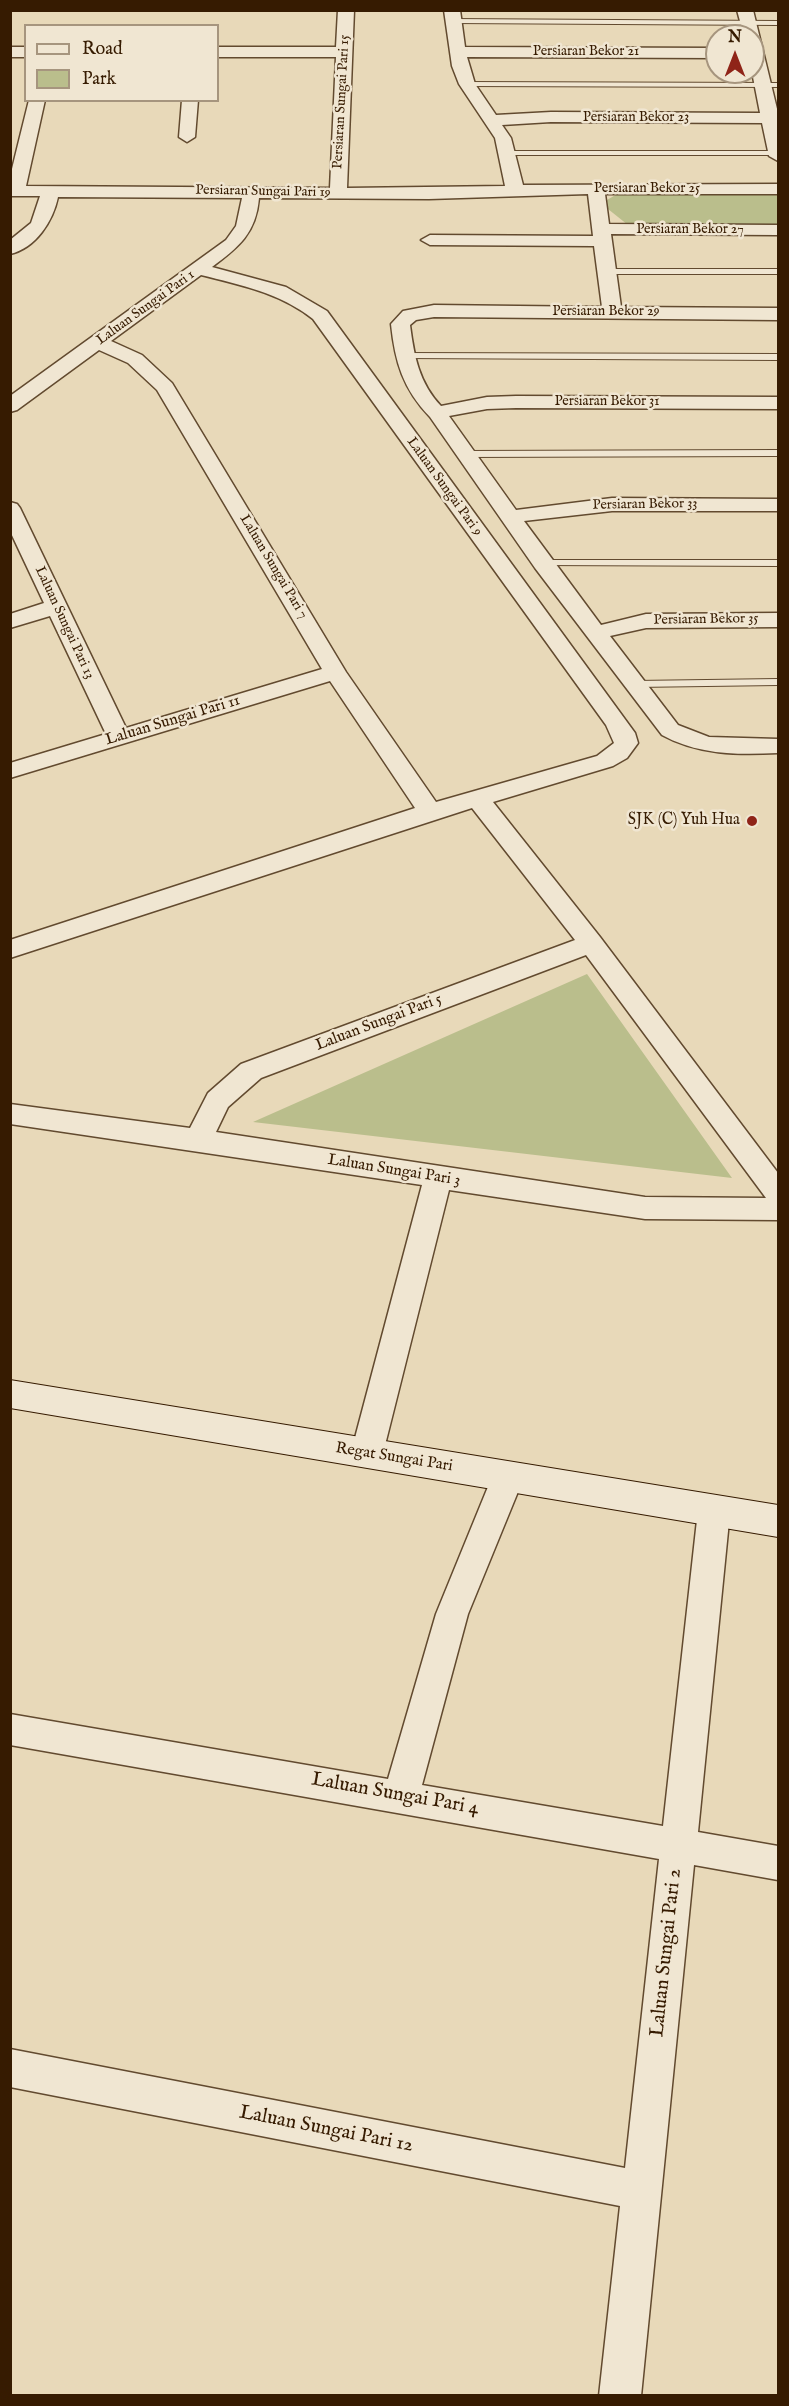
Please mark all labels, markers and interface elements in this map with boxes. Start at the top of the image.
legend [24,24,219,102]
north arrow [705,24,765,84]
text: N [728,28,742,48]
street label: Persiaran Sungai Pari 15 [330,34,354,170]
text: Road [82,38,123,61]
street label: Persiaran Bekor 21 [533,44,639,60]
text: Park [82,68,116,91]
street label: Persiaran Bekor 23 [583,110,689,126]
street label: Persiaran Bekor 25 [594,181,700,197]
street label: Persiaran Sungai Pari 19 [195,182,331,202]
street label: Persiaran Bekor 27 [636,222,744,238]
street label: Laluan Sungai Pari 1 [94,267,198,349]
street label: Persiaran Bekor 29 [552,304,660,320]
street label: Persiaran Bekor 31 [554,394,660,410]
street label: Laluan Sungai Pari 9 [403,434,485,540]
street label: Persiaran Bekor 33 [592,496,698,514]
street label: Laluan Sungai Pari 7 [235,512,311,622]
street label: Laluan Sungai Pari 13 [31,564,97,682]
street label: Persiaran Bekor 35 [653,611,759,629]
street label: Laluan Sungai Pari 11 [103,691,243,751]
place label: SJK (C) Yuh Hua [628,811,740,831]
marker: SJK (C) Yuh Hua [745,814,759,828]
street label: Laluan Sungai Pari 5 [313,990,445,1056]
street label: Laluan Sungai Pari 3 [326,1151,462,1191]
street label: Regat Sungai Pari [334,1439,454,1477]
street label: Laluan Sungai Pari 4 [309,1768,481,1822]
street label: Laluan Sungai Pari 2 [646,1868,688,2038]
street label: Laluan Sungai Pari 12 [237,2101,415,2159]

